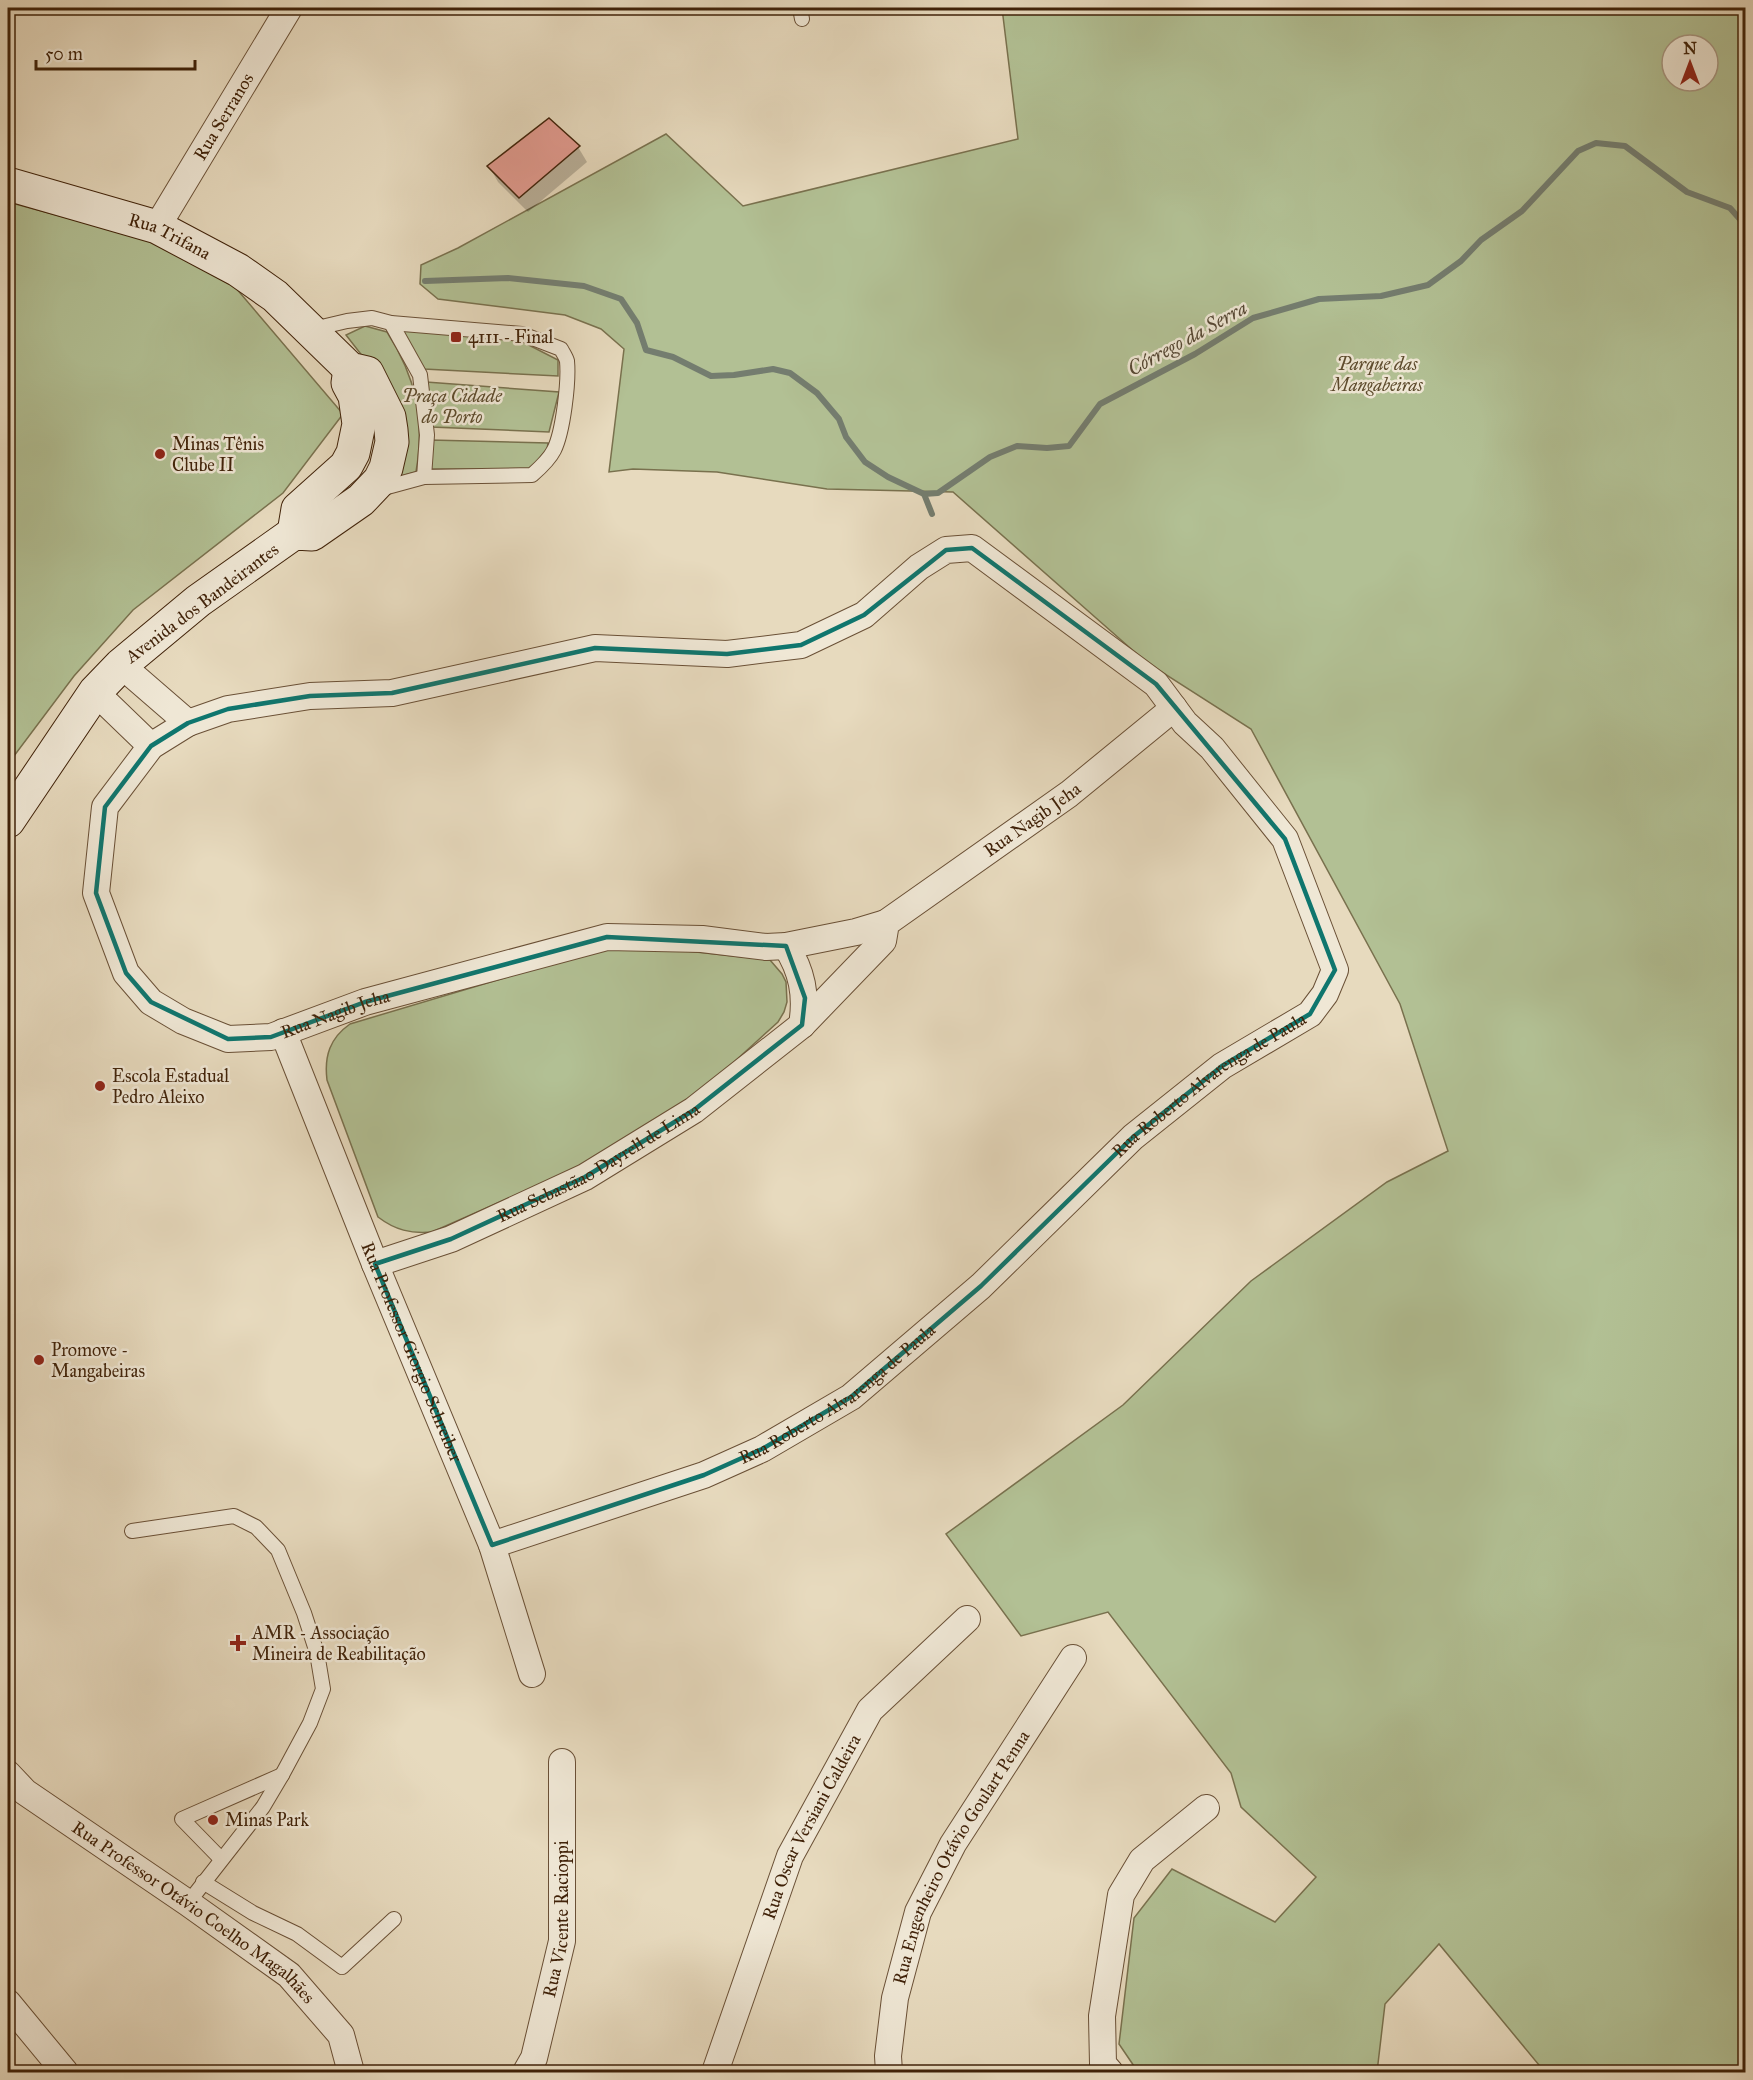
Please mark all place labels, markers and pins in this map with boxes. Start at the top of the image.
place label: 4111 - Final [468,326,554,348]
marker: 4111 - Final [449,330,463,344]
place label: Minas Tênis Clube II [172,433,264,476]
marker: Minas Tênis Clube II [153,447,167,461]
place label: Escola Estadual Pedro Aleixo [112,1065,229,1108]
marker: Escola Estadual Pedro Aleixo [93,1079,107,1093]
place label: Promove - Mangabeiras [51,1339,145,1383]
marker: Promove - Mangabeiras [32,1353,46,1367]
place label: AMR - Associação Mineira de Reabilitação [251,1622,426,1665]
marker: AMR - Associação Mineira de Reabilitação [229,1634,247,1652]
place label: Minas Park [225,1809,309,1831]
marker: Minas Park [206,1813,220,1827]

